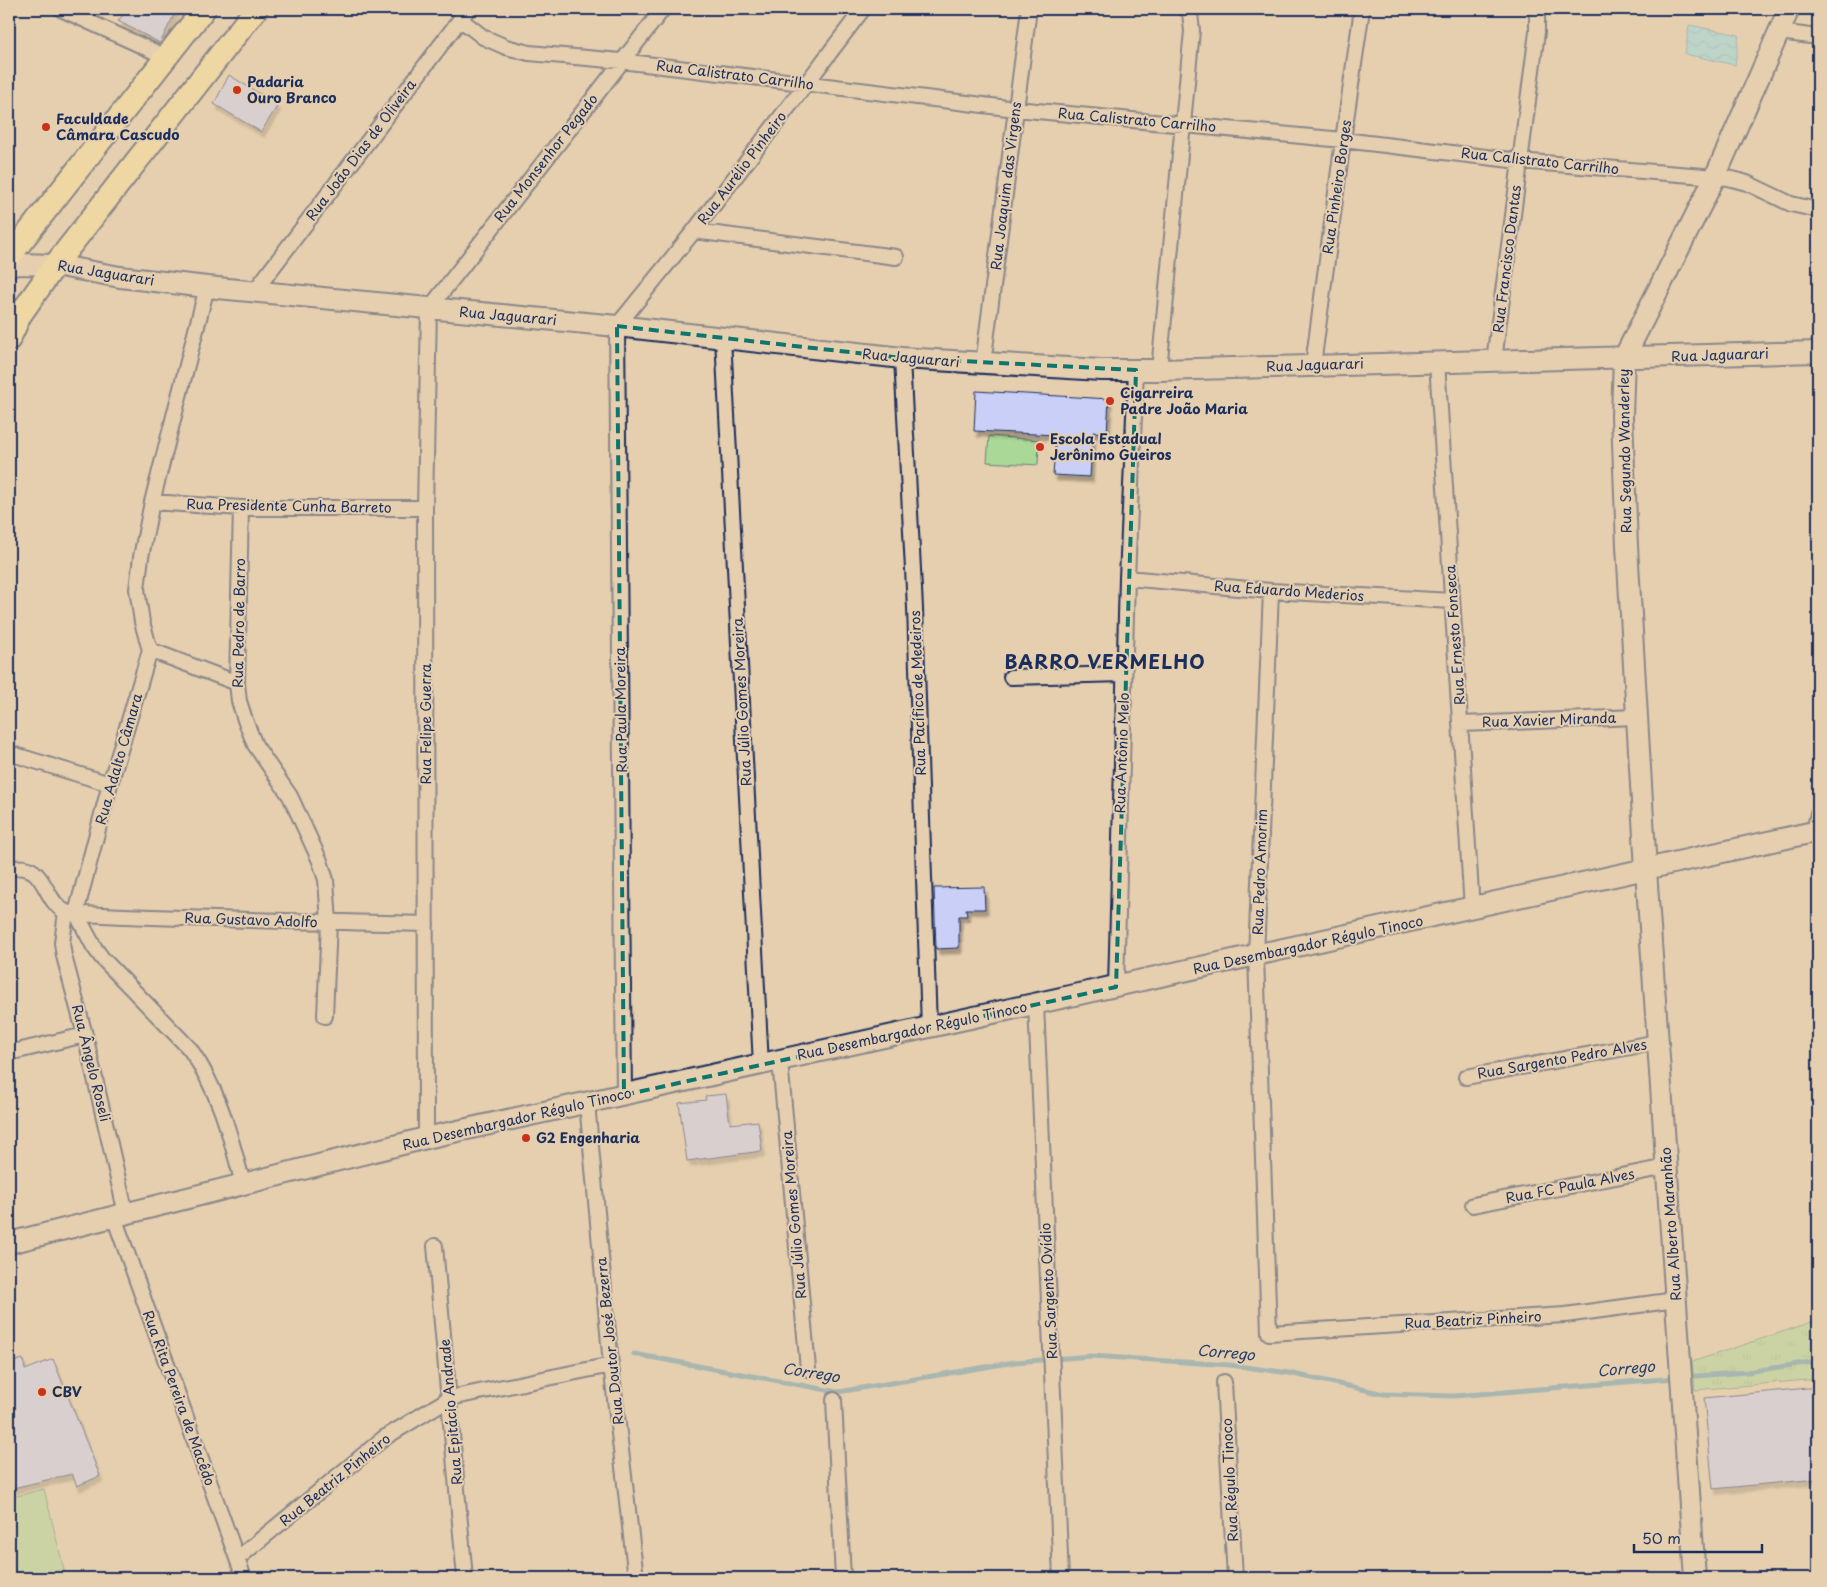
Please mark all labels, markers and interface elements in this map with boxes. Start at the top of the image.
street label: Rua Calistrato Carrilho [655,54,815,95]
place label: Padaria Ouro Branco [247,71,337,108]
street label: Rua João Dias de Oliveira [300,75,421,225]
marker: Padaria Ouro Branco [231,84,243,96]
street label: Rua Monsenhor Pegado [489,89,603,226]
street label: Rua Joaquim das Virgens [985,101,1026,271]
street label: Rua Calistrato Carrilho [1057,102,1217,137]
street label: Rua Aurélio Pinheiro [692,107,791,229]
place label: Faculdade Câmara Cascudo [56,108,180,145]
street label: Rua Pinheiro Borges [1317,118,1356,255]
marker: Faculdade Câmara Cascudo [40,121,52,133]
street label: Rua Calistrato Carrilho [1460,142,1620,179]
street label: Rua Francisco Dantas [1487,184,1526,334]
street label: Rua Jaguarari [56,254,156,291]
street label: Rua Jaguarari [458,301,558,330]
street label: Rua Jaguarari [1671,342,1769,367]
street label: Rua Jaguarari [861,343,961,372]
street label: Rua Jaguarari [1266,352,1364,377]
street label: Rua Segundo Wanderley [1613,368,1636,534]
place label: Cigarreira Padre João Maria [1120,382,1248,419]
marker: Cigarreira Padre João Maria [1104,395,1116,407]
place label: Escola Estadual Jerônimo Gueiros [1050,428,1172,465]
marker: Escola Estadual Jerônimo Gueiros [1034,441,1046,453]
street label: Rua Presidente Cunha Barreto [186,493,392,518]
street label: Rua Pedro de Barro [227,558,250,688]
street label: Rua Ernesto Fonseca [1439,564,1470,706]
street label: Rua Eduardo Mederios [1213,575,1365,606]
street label: Rua Pacífico de Medeiros [904,610,931,776]
street label: Rua Júlio Gomes Moreira [727,617,756,787]
street label: Rua Paula Moreira [609,647,632,773]
district label: BARRO VERMELHO [1004,647,1206,675]
street label: Rua Felipe Guerra [415,663,436,785]
street label: Rua Adalto Câmara [90,690,147,827]
street label: Rua Antônio Melo [1109,692,1134,814]
street label: Rua Xavier Miranda [1482,707,1617,732]
street label: Rua Pedro Amorim [1247,808,1272,936]
street label: Rua Gustavo Adolfo [184,907,318,932]
street label: Rua Desembargador Régulo Tinoco [1191,910,1425,979]
street label: Rua Desembargador Régulo Tinoco [795,996,1029,1065]
street label: Rua Ângelo Roseli [67,1002,116,1124]
street label: Rua Sargento Pedro Alves [1476,1033,1648,1084]
street label: Rua Desembargador Régulo Tinoco [400,1082,634,1155]
place label: G2 Engenharia [536,1127,640,1148]
street label: Rua Júlio Gomes Moreira [776,1130,811,1300]
marker: G2 Engenharia [520,1132,532,1144]
street label: Rua Alberto Maranhão [1655,1146,1686,1302]
street label: Rua FC Paula Alves [1504,1163,1636,1208]
street label: Rua Sargento Ovídio [1034,1222,1063,1360]
street label: Rua Doutor José Bezerra [590,1256,629,1426]
street label: Rua Beatriz Pinheiro [1404,1305,1542,1334]
street label: Rua Rita Pereira de Macêdo [138,1307,221,1489]
street label: Rua Epitácio Andrade [434,1338,467,1486]
water label: Corrego [1196,1338,1257,1366]
water label: Corrego [1596,1353,1657,1381]
water label: Corrego [781,1356,843,1388]
place label: CBV [52,1381,83,1402]
marker: CBV [36,1386,48,1398]
street label: Rua Régulo Tinoco [1216,1418,1243,1542]
street label: Rua Beatriz Pinheiro [275,1428,395,1531]
scale bar [1634,1522,1762,1554]
text: 50 m [1642,1526,1681,1549]

